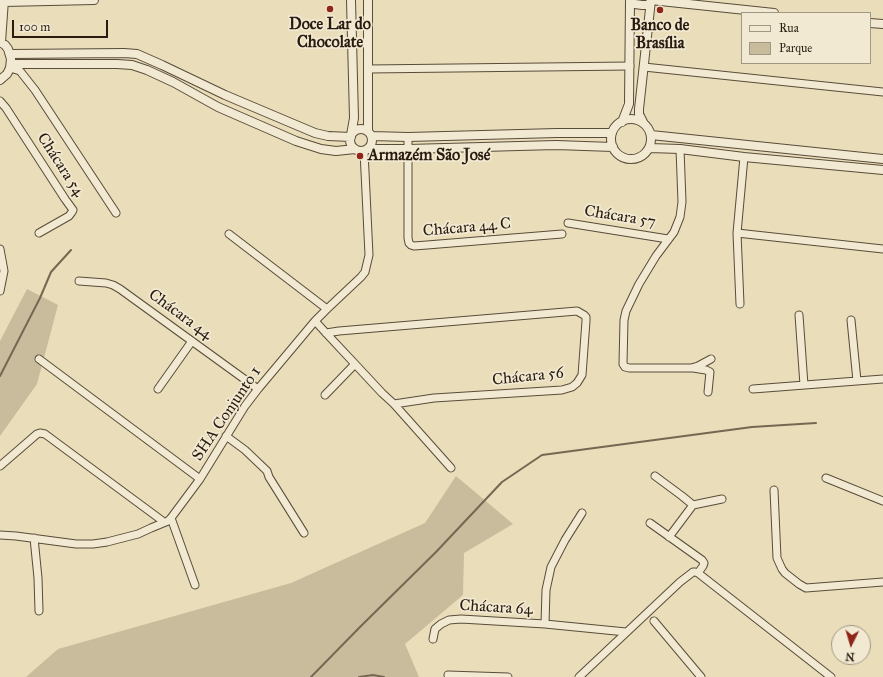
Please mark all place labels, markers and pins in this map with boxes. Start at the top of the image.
marker: Doce Lar do Chocolate [325,4,335,14]
marker: Banco de Brasília [655,5,665,15]
place label: Doce Lar do Chocolate [289,15,371,53]
place label: Banco de Brasília [630,16,690,54]
place label: Armazém São José [368,146,490,166]
marker: Armazém São José [355,151,365,161]

